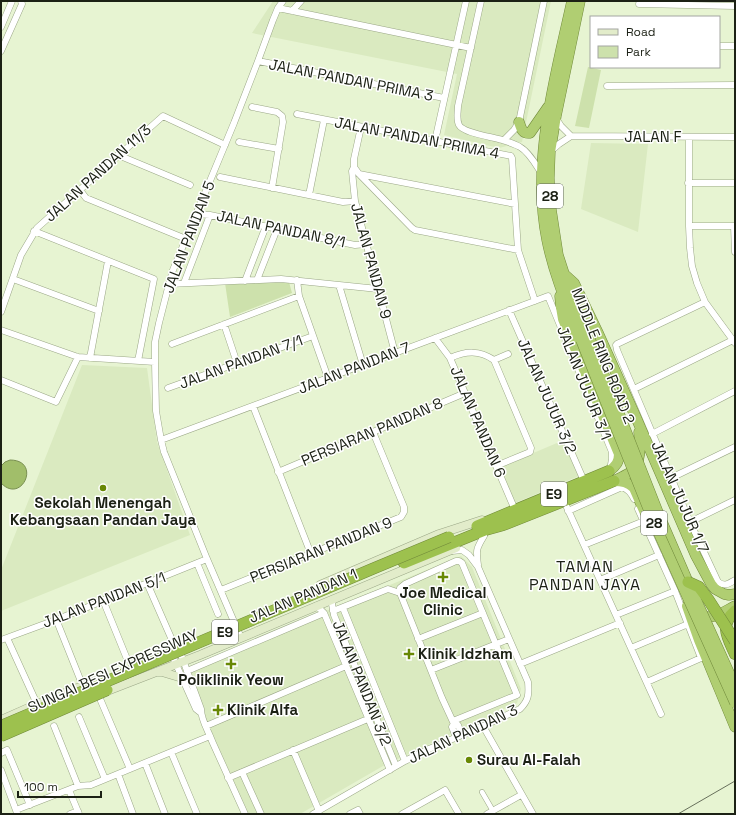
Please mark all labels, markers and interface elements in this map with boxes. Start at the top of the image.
legend [590,16,720,68]
text: Road [626,24,655,40]
text: Park [626,44,651,60]
street label: JALAN PANDAN PRIMA 3 [267,54,435,105]
street label: JALAN PANDAN PRIMA 4 [333,112,501,163]
street label: JALAN PANDAN 11/3 [40,120,155,226]
street label: JALAN F [624,127,682,146]
street label: JALAN PANDAN 5 [158,178,219,296]
road number: 28 [537,184,563,208]
street label: JALAN PANDAN 9 [347,201,396,321]
street label: JALAN PANDAN 8/1 [215,206,347,251]
street label: MIDDLE RING ROAD 2 [567,285,639,427]
street label: JALAN JUJUR 3/1 [553,323,616,443]
street label: JALAN PANDAN 7/1 [176,330,305,393]
street label: JALAN JUJUR 3/2 [514,335,581,456]
street label: JALAN PANDAN 7 [295,337,413,398]
street label: JALAN PANDAN 6 [446,363,510,480]
street label: PERSIARAN PANDAN 8 [298,393,445,470]
street label: JALAN JUJUR 1/7 [647,438,714,556]
road number: E9 [541,482,567,506]
marker: Sekolah Menengah Kebangsaan Pandan Jaya [98,483,108,493]
place label: Sekolah Menengah Kebangsaan Pandan Jaya [10,493,196,529]
road number: 28 [641,511,667,535]
street label: PERSIARAN PANDAN 9 [247,512,395,587]
district label: TAMAN PANDAN JAYA [529,556,641,595]
street label: JALAN PANDAN 1 [246,564,360,627]
street label: JALAN PANDAN 5/1 [39,567,168,632]
marker: Joe Medical Clinic [437,571,449,583]
place label: Joe Medical Clinic [399,583,487,619]
street label: JALAN PANDAN 3/2 [329,617,396,748]
road number: E9 [212,620,238,644]
street label: SUNGAI BESI EXPRESSWAY [25,624,201,717]
place label: Klinik Idzham [418,644,513,663]
marker: Klinik Idzham [403,648,415,660]
marker: Poliklinik Yeow [225,658,237,670]
place label: Poliklinik Yeow [178,670,284,689]
place label: Klinik Alfa [227,700,299,719]
street label: JALAN PANDAN 3 [405,700,521,767]
marker: Klinik Alfa [212,704,224,716]
place label: Surau Al-Falah [477,750,581,769]
marker: Surau Al-Falah [464,755,474,765]
scale bar [18,773,101,799]
text: 100 m [24,779,58,795]

